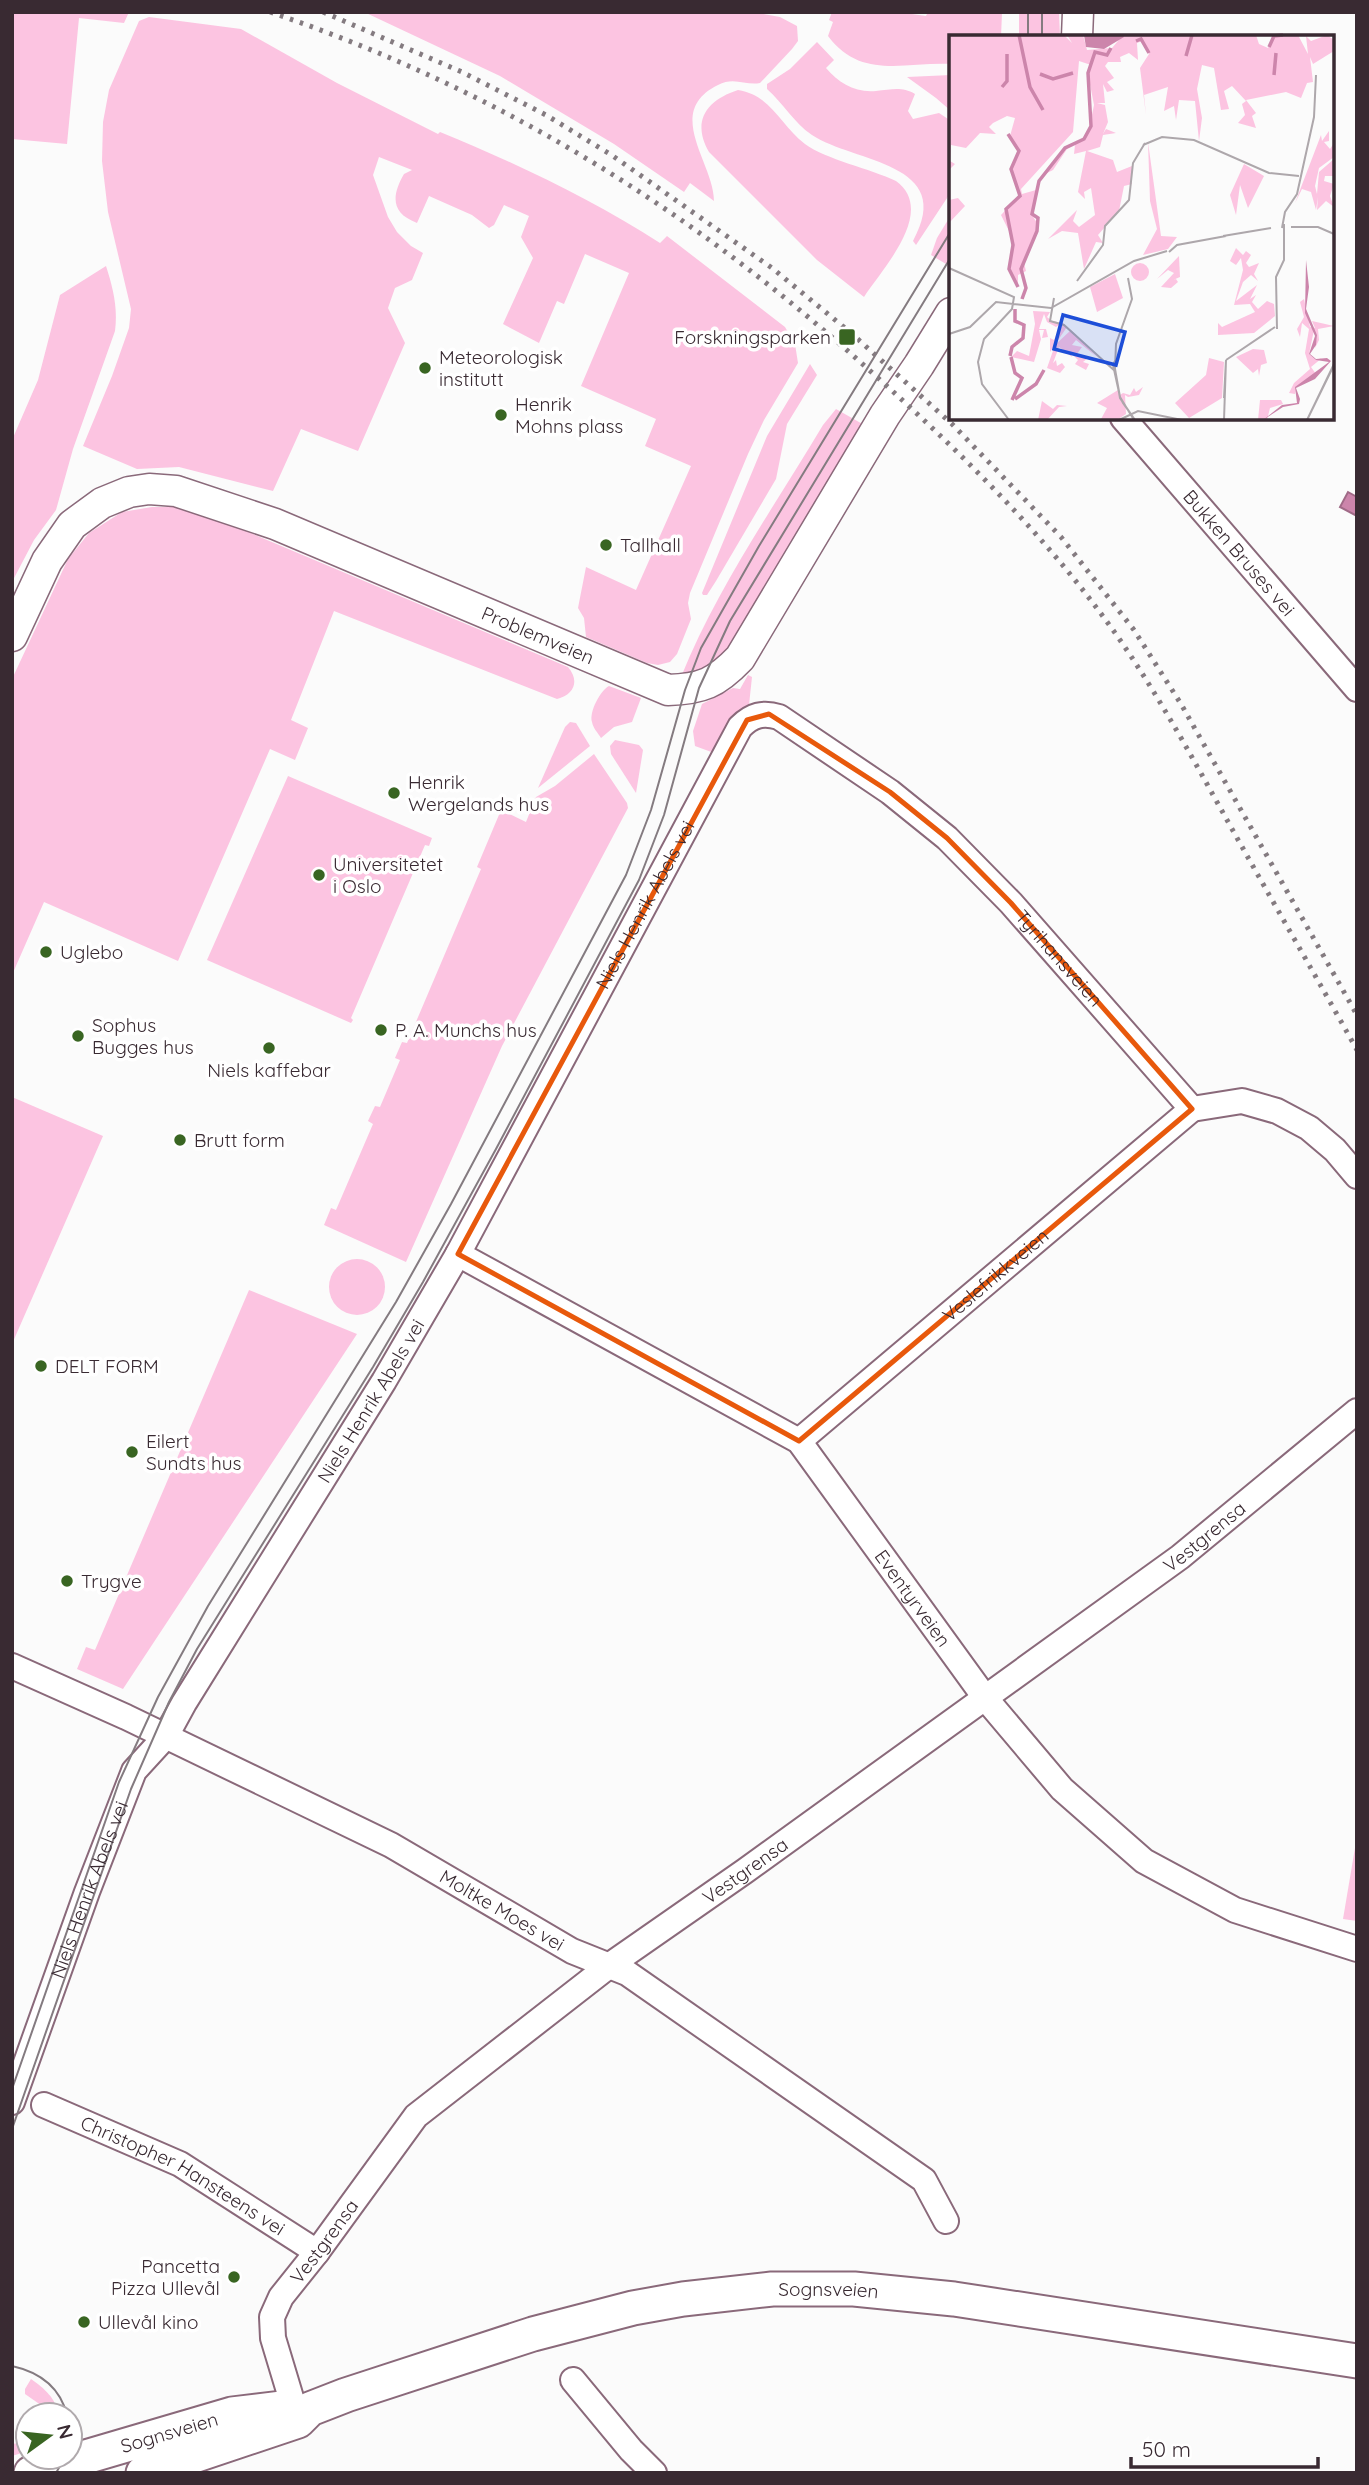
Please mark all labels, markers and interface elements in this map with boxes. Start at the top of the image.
inset map [949,35,1334,420]
place label: Forskningsparken [674,325,831,349]
marker: Forskningsparken [837,327,857,347]
place label: Meteorologisk institutt [439,345,563,391]
marker: Meteorologisk institutt [417,360,433,376]
place label: Henrik Mohns plass [515,392,623,438]
marker: Henrik Mohns plass [493,407,509,423]
street label: Bukken Bruses vei [1178,485,1300,621]
place label: Tallhall [620,533,681,557]
marker: Tallhall [598,537,614,553]
street label: Problemveien [478,601,598,669]
place label: Henrik Wergelands hus [408,770,549,816]
marker: Henrik Wergelands hus [386,785,402,801]
street label: Niels Henrik Abels vei [590,817,700,993]
place label: Universitetet i Oslo [333,852,443,898]
marker: Universitetet i Oslo [311,867,327,883]
street label: Tyrihansveien [1010,905,1108,1011]
place label: Uglebo [60,940,123,964]
marker: Uglebo [38,944,54,960]
place label: Sophus Bugges hus [92,1013,194,1059]
place label: P. A. Munchs hus [395,1018,537,1042]
marker: P. A. Munchs hus [373,1022,389,1038]
marker: Sophus Bugges hus [70,1028,86,1044]
marker: Niels kaffebar [261,1040,277,1056]
place label: Niels kaffebar [207,1058,331,1082]
place label: Brutt form [194,1128,285,1152]
marker: Brutt form [172,1132,188,1148]
street label: Veslefrikkveien [937,1223,1053,1327]
street label: Niels Henrik Abels vei [312,1315,429,1487]
place label: DELT FORM [55,1354,159,1378]
marker: DELT FORM [33,1358,49,1374]
place label: Eilert Sundts hus [146,1429,242,1475]
marker: Eilert Sundts hus [124,1444,140,1460]
street label: Vestgrensa [1158,1496,1250,1577]
street label: Eventyrveien [870,1545,956,1651]
place label: Trygve [81,1569,142,1593]
marker: Trygve [59,1573,75,1589]
street label: Niels Henrik Abels vei [45,1798,133,1981]
street label: Vestgrensa [698,1832,792,1909]
street label: Moltke Moes vei [435,1864,569,1956]
street label: Christopher Hansteens vei [77,2110,290,2240]
street label: Vestgrensa [285,2194,363,2288]
place label: Pancetta Pizza Ullevål [111,2254,220,2300]
marker: Pancetta Pizza Ullevål [226,2269,242,2285]
street label: Sognsveien [778,2277,880,2303]
place label: Ullevål kino [98,2310,199,2334]
marker: Ullevål kino [76,2314,92,2330]
north arrow [14,2401,84,2471]
street label: Sognsveien [118,2407,221,2458]
text: N [52,2422,79,2441]
scale bar [1131,2426,1318,2470]
text: 50 m [1142,2436,1191,2462]

